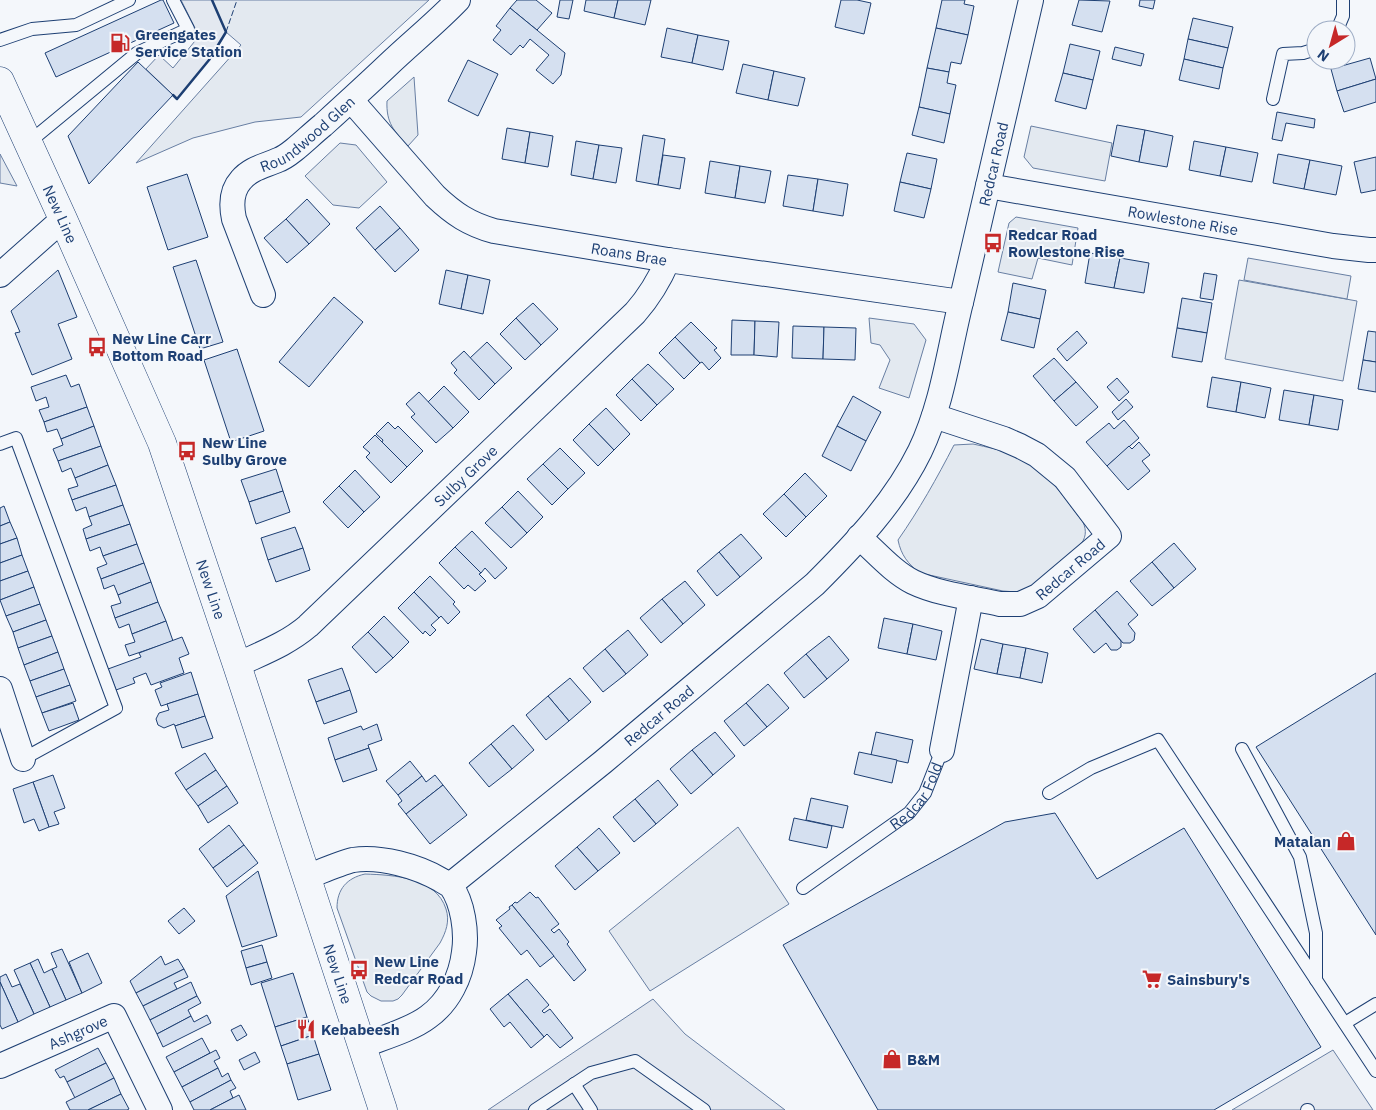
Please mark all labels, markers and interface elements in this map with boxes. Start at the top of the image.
north arrow [1306,20,1356,70]
place label: Greengates Service Station [135,25,242,61]
fuel station icon: Greengates Service Station [109,32,131,54]
text: N [1314,45,1333,66]
street label: Roundwood Glen [257,91,359,176]
street label: Redcar Road [974,120,1012,208]
street label: New Line [39,182,82,246]
street label: Rowlestone Rise [1126,201,1240,239]
place label: Redcar Road Rowlestone Rise [1008,225,1125,261]
bus stop icon: Redcar Road Rowlestone Rise [982,232,1004,254]
street label: Roans Brae [590,238,669,269]
place label: New Line Carr Bottom Road [112,329,211,365]
bus stop icon: New Line Carr Bottom Road [86,336,108,358]
place label: New Line Sulby Grove [202,433,287,469]
bus stop icon: New Line Sulby Grove [176,440,198,462]
street label: Sulby Grove [430,441,501,510]
street label: Redcar Road [1031,534,1109,604]
street label: New Line [193,557,230,622]
street label: Redcar Road [620,680,698,750]
street label: Redcar Fold [886,759,946,833]
shop icon: Matalan [1335,830,1357,852]
place label: Matalan [1274,832,1331,851]
street label: New Line [320,941,357,1006]
place label: New Line Redcar Road [374,952,463,988]
bus stop icon: New Line Redcar Road [348,959,370,981]
supermarket icon: Sainsbury's [1141,968,1163,990]
place label: Sainsbury's [1167,970,1250,989]
street label: Ashgrove [45,1011,110,1053]
restaurant icon: Kebabeesh [295,1018,317,1040]
place label: Kebabeesh [321,1020,400,1039]
shop icon: B&M [881,1048,903,1070]
place label: B&M [907,1050,940,1069]

